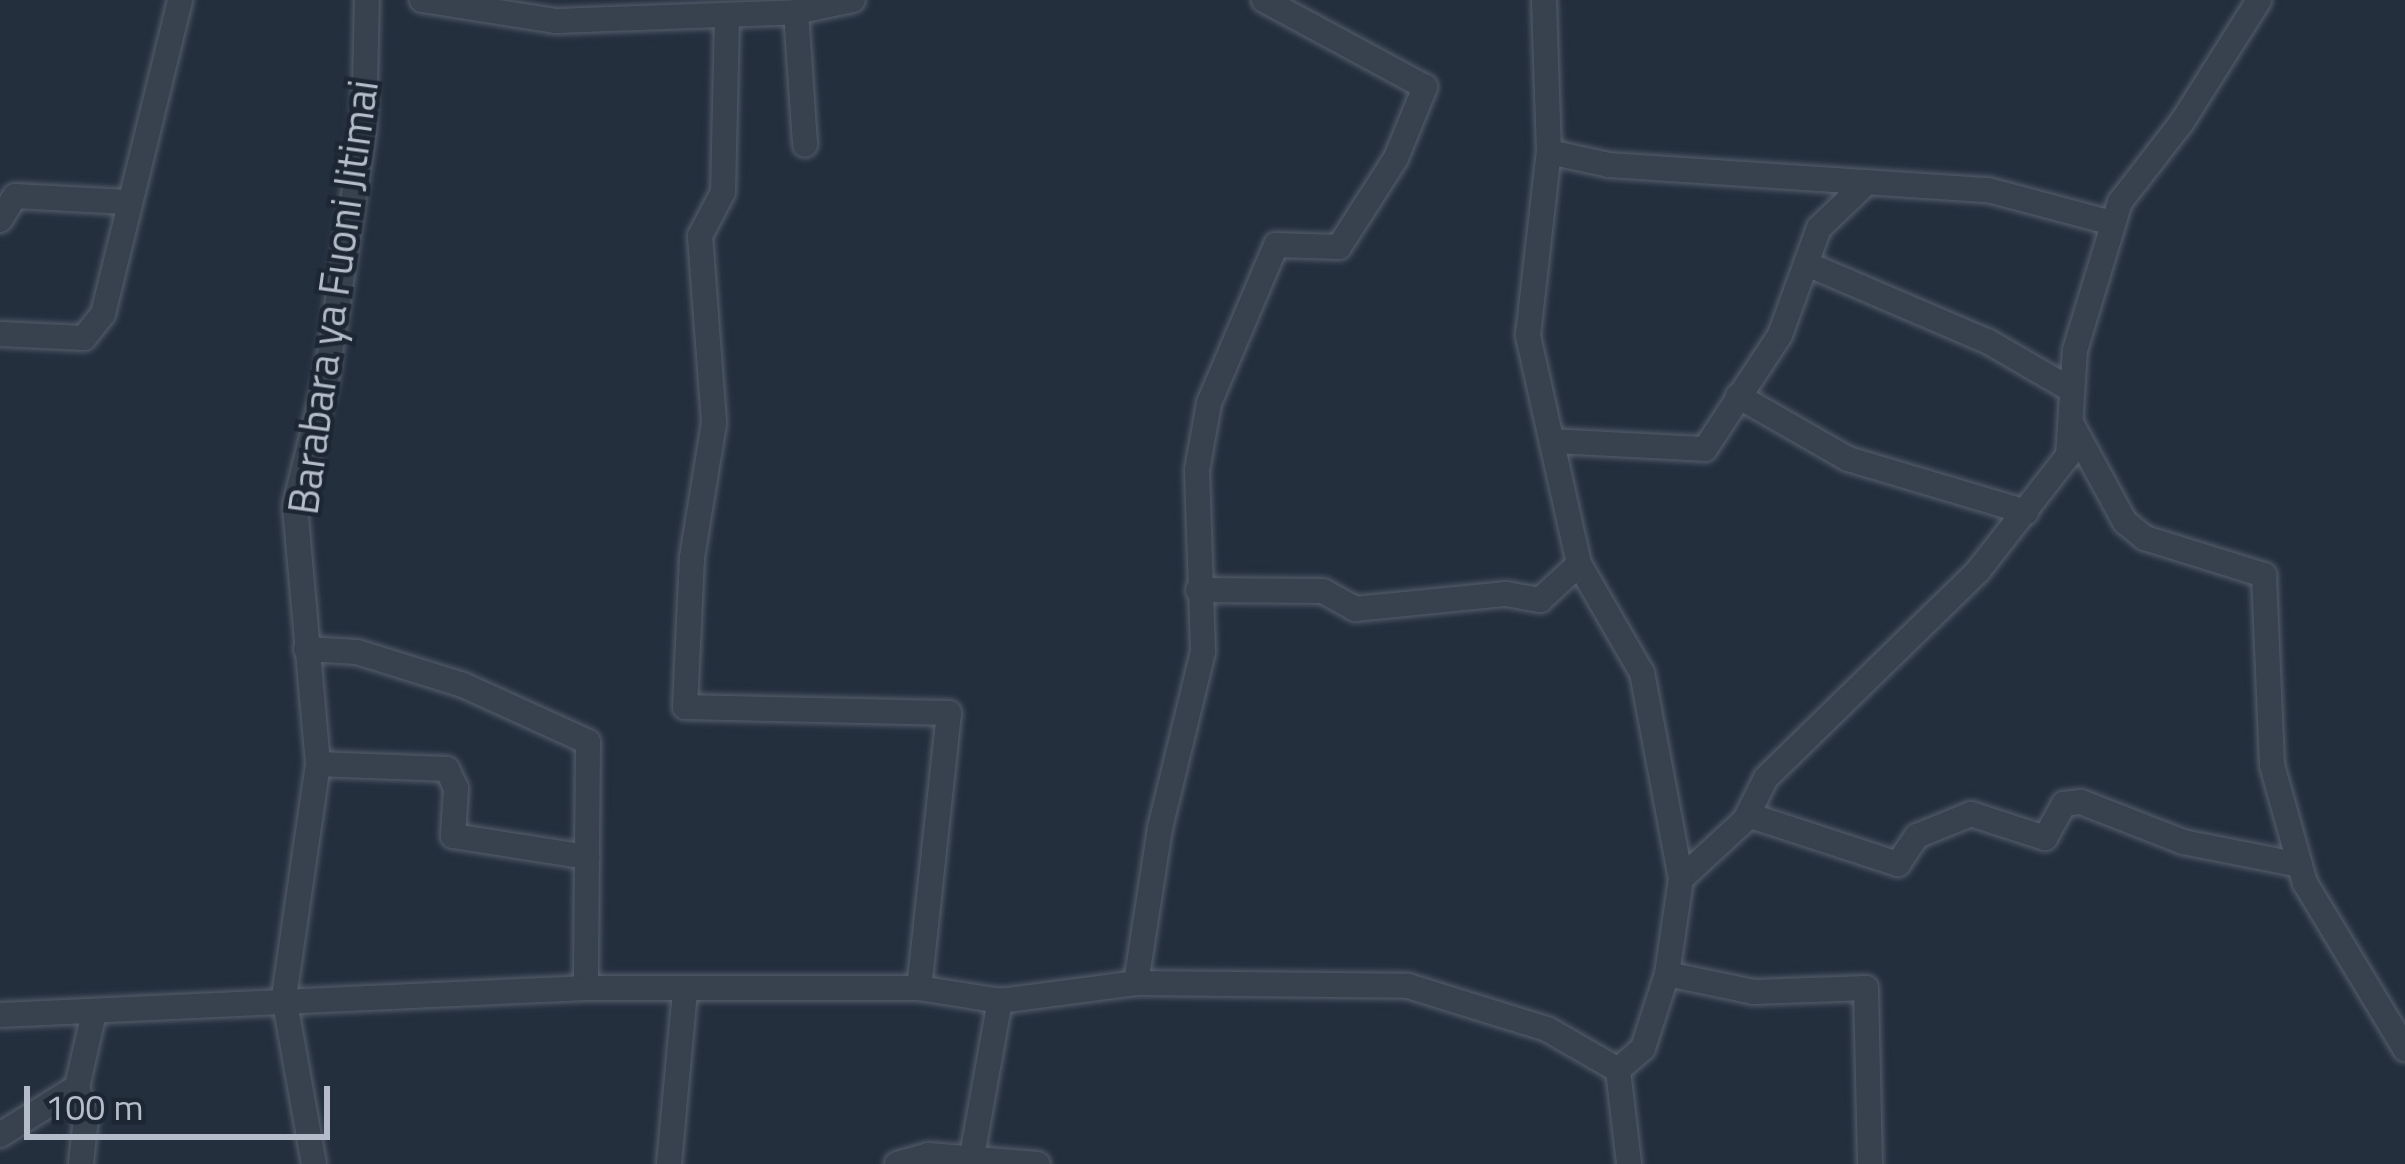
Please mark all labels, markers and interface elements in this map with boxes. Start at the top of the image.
street label: Barabara ya Fuoni Jitimai [277,77,387,517]
scale bar [30,1062,336,1136]
text: 100 m [45,1079,144,1134]

